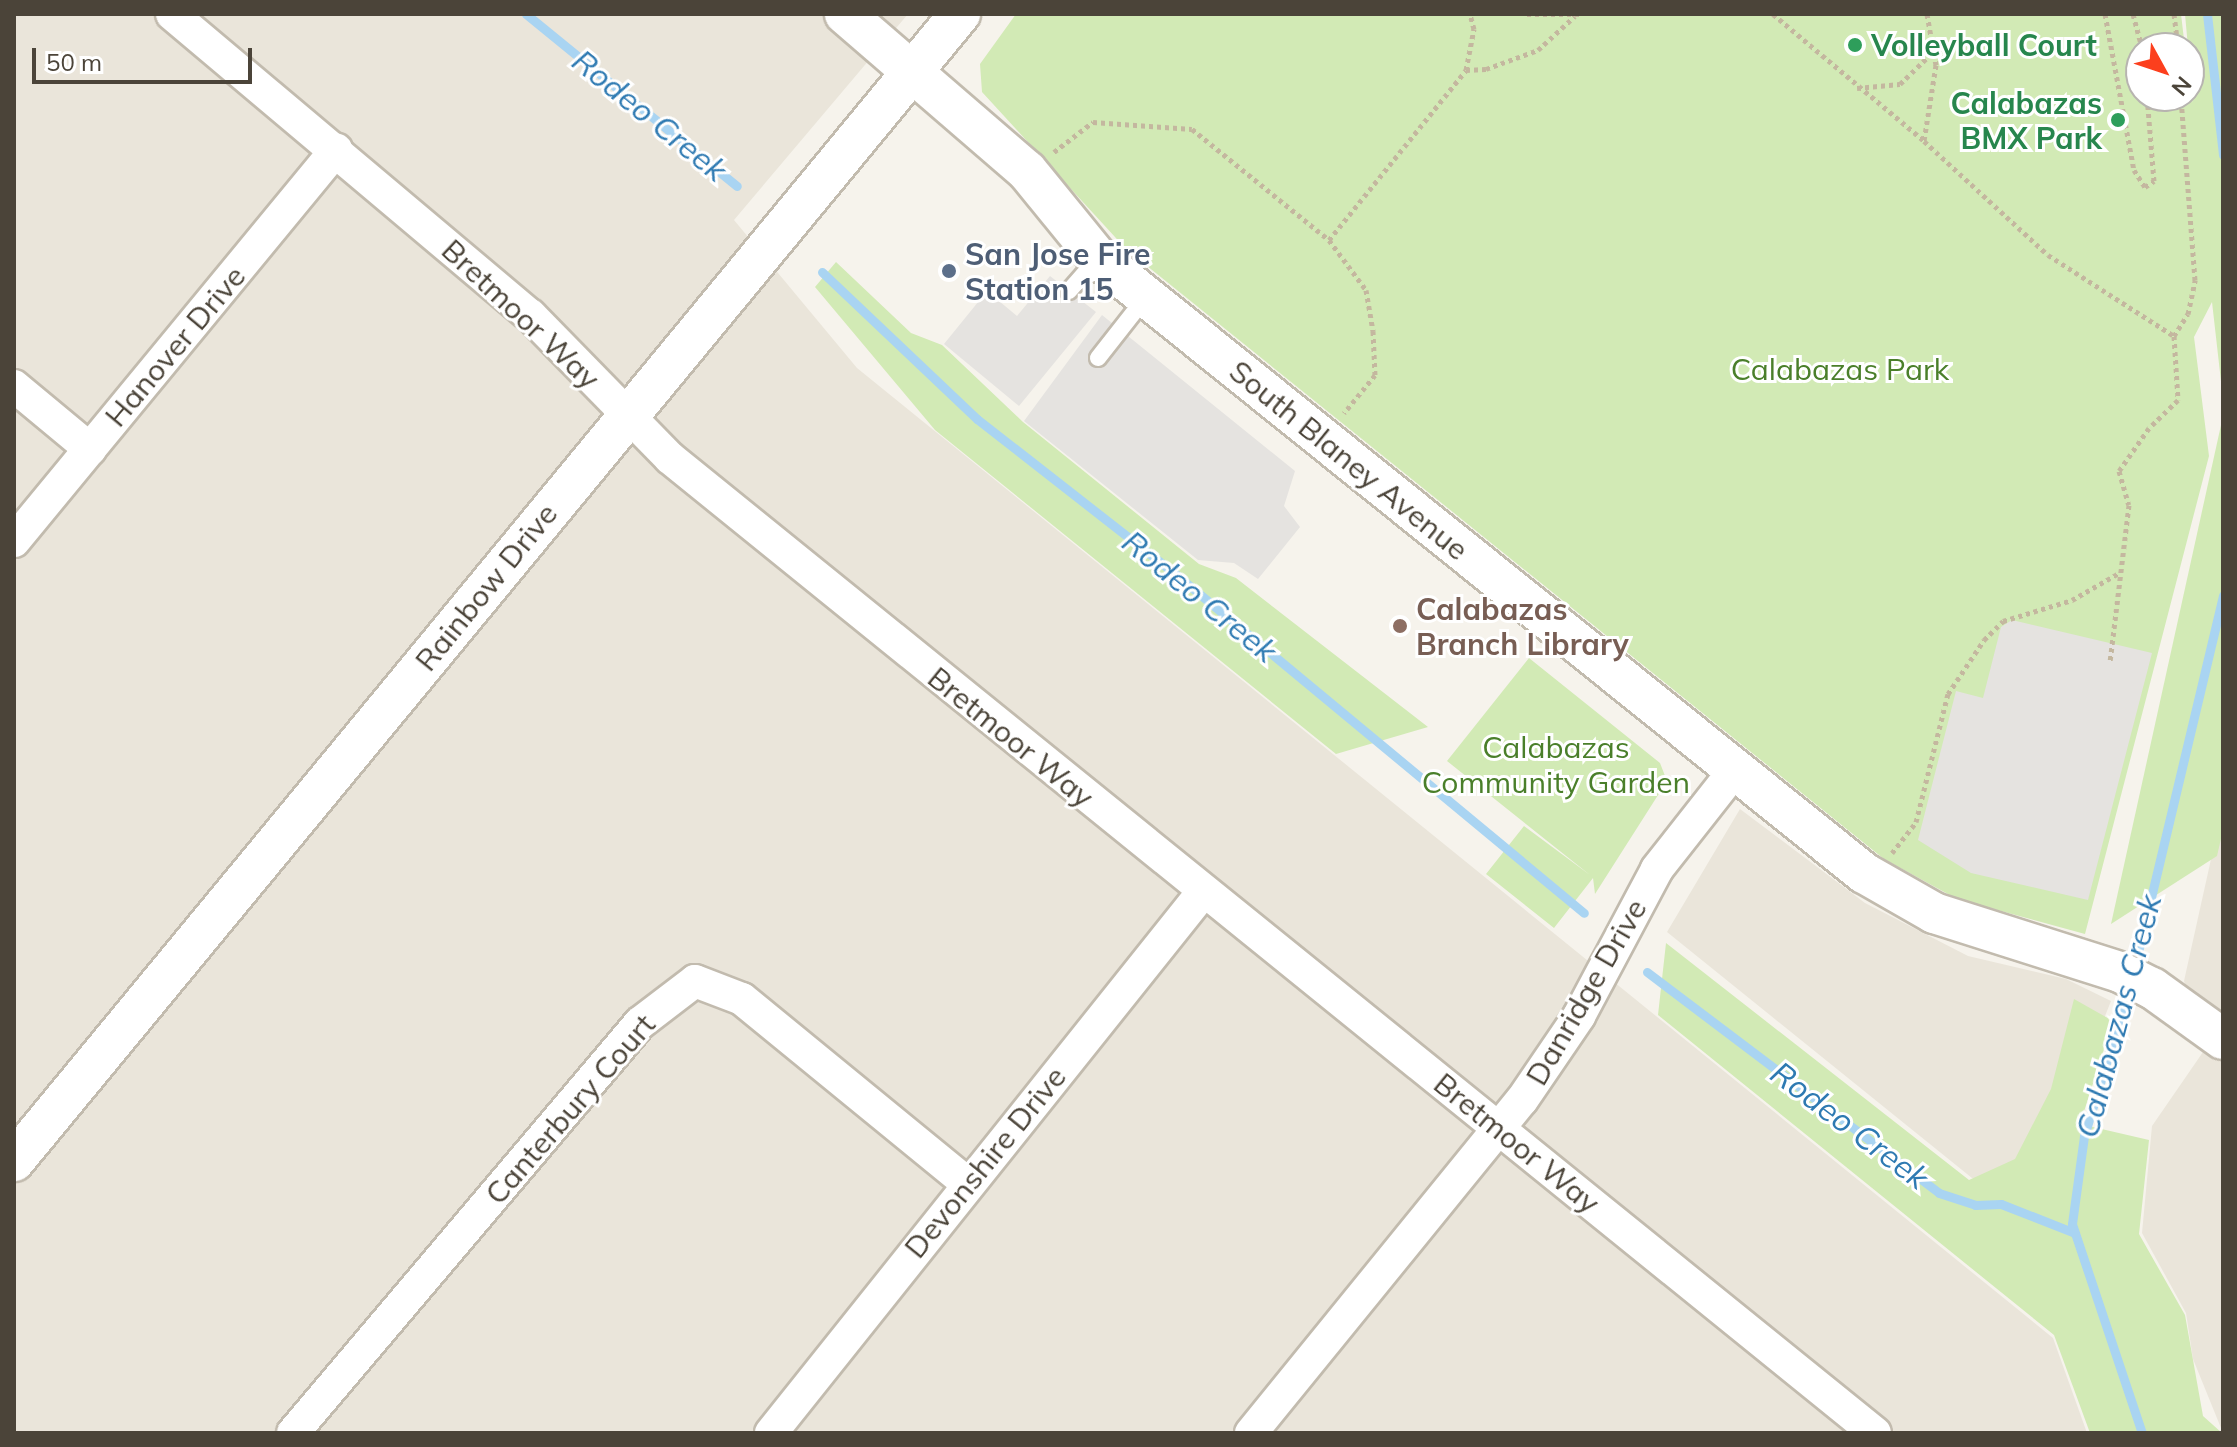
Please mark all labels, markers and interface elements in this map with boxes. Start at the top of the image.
place label: Volleyball Court [1871,27,2097,63]
scale bar [36,32,256,82]
north arrow [2125,32,2205,112]
marker: Volleyball Court [1846,36,1864,54]
water label: Rodeo Creek [565,41,735,189]
text: 50 m [46,47,102,77]
text: N [2166,71,2198,102]
place label: Calabazas BMX Park [1951,85,2102,156]
marker: Calabazas BMX Park [2109,111,2127,129]
street label: Bretmoor Way [435,232,607,396]
place label: San Jose Fire Station 15 [965,236,1151,306]
street label: Hanover Drive [97,258,253,434]
marker: San Jose Fire Station 15 [940,262,958,280]
park label: Calabazas Park [1731,351,1949,387]
street label: South Blaney Avenue [1222,353,1476,567]
street label: Rainbow Drive [408,496,564,678]
water label: Rodeo Creek [1115,522,1285,670]
place label: Calabazas Branch Library [1416,591,1629,662]
marker: Calabazas Branch Library [1391,617,1409,635]
street label: Bretmoor Way [921,659,1101,815]
park label: Calabazas Community Garden [1422,729,1690,800]
water label: Calabazas Creek [2067,890,2169,1142]
street label: Danridge Drive [1518,893,1654,1091]
street label: Canterbury Court [478,1007,662,1211]
water label: Rodeo Creek [1763,1053,1937,1197]
street label: Devonshire Drive [897,1059,1073,1265]
street label: Bretmoor Way [1427,1065,1607,1221]

